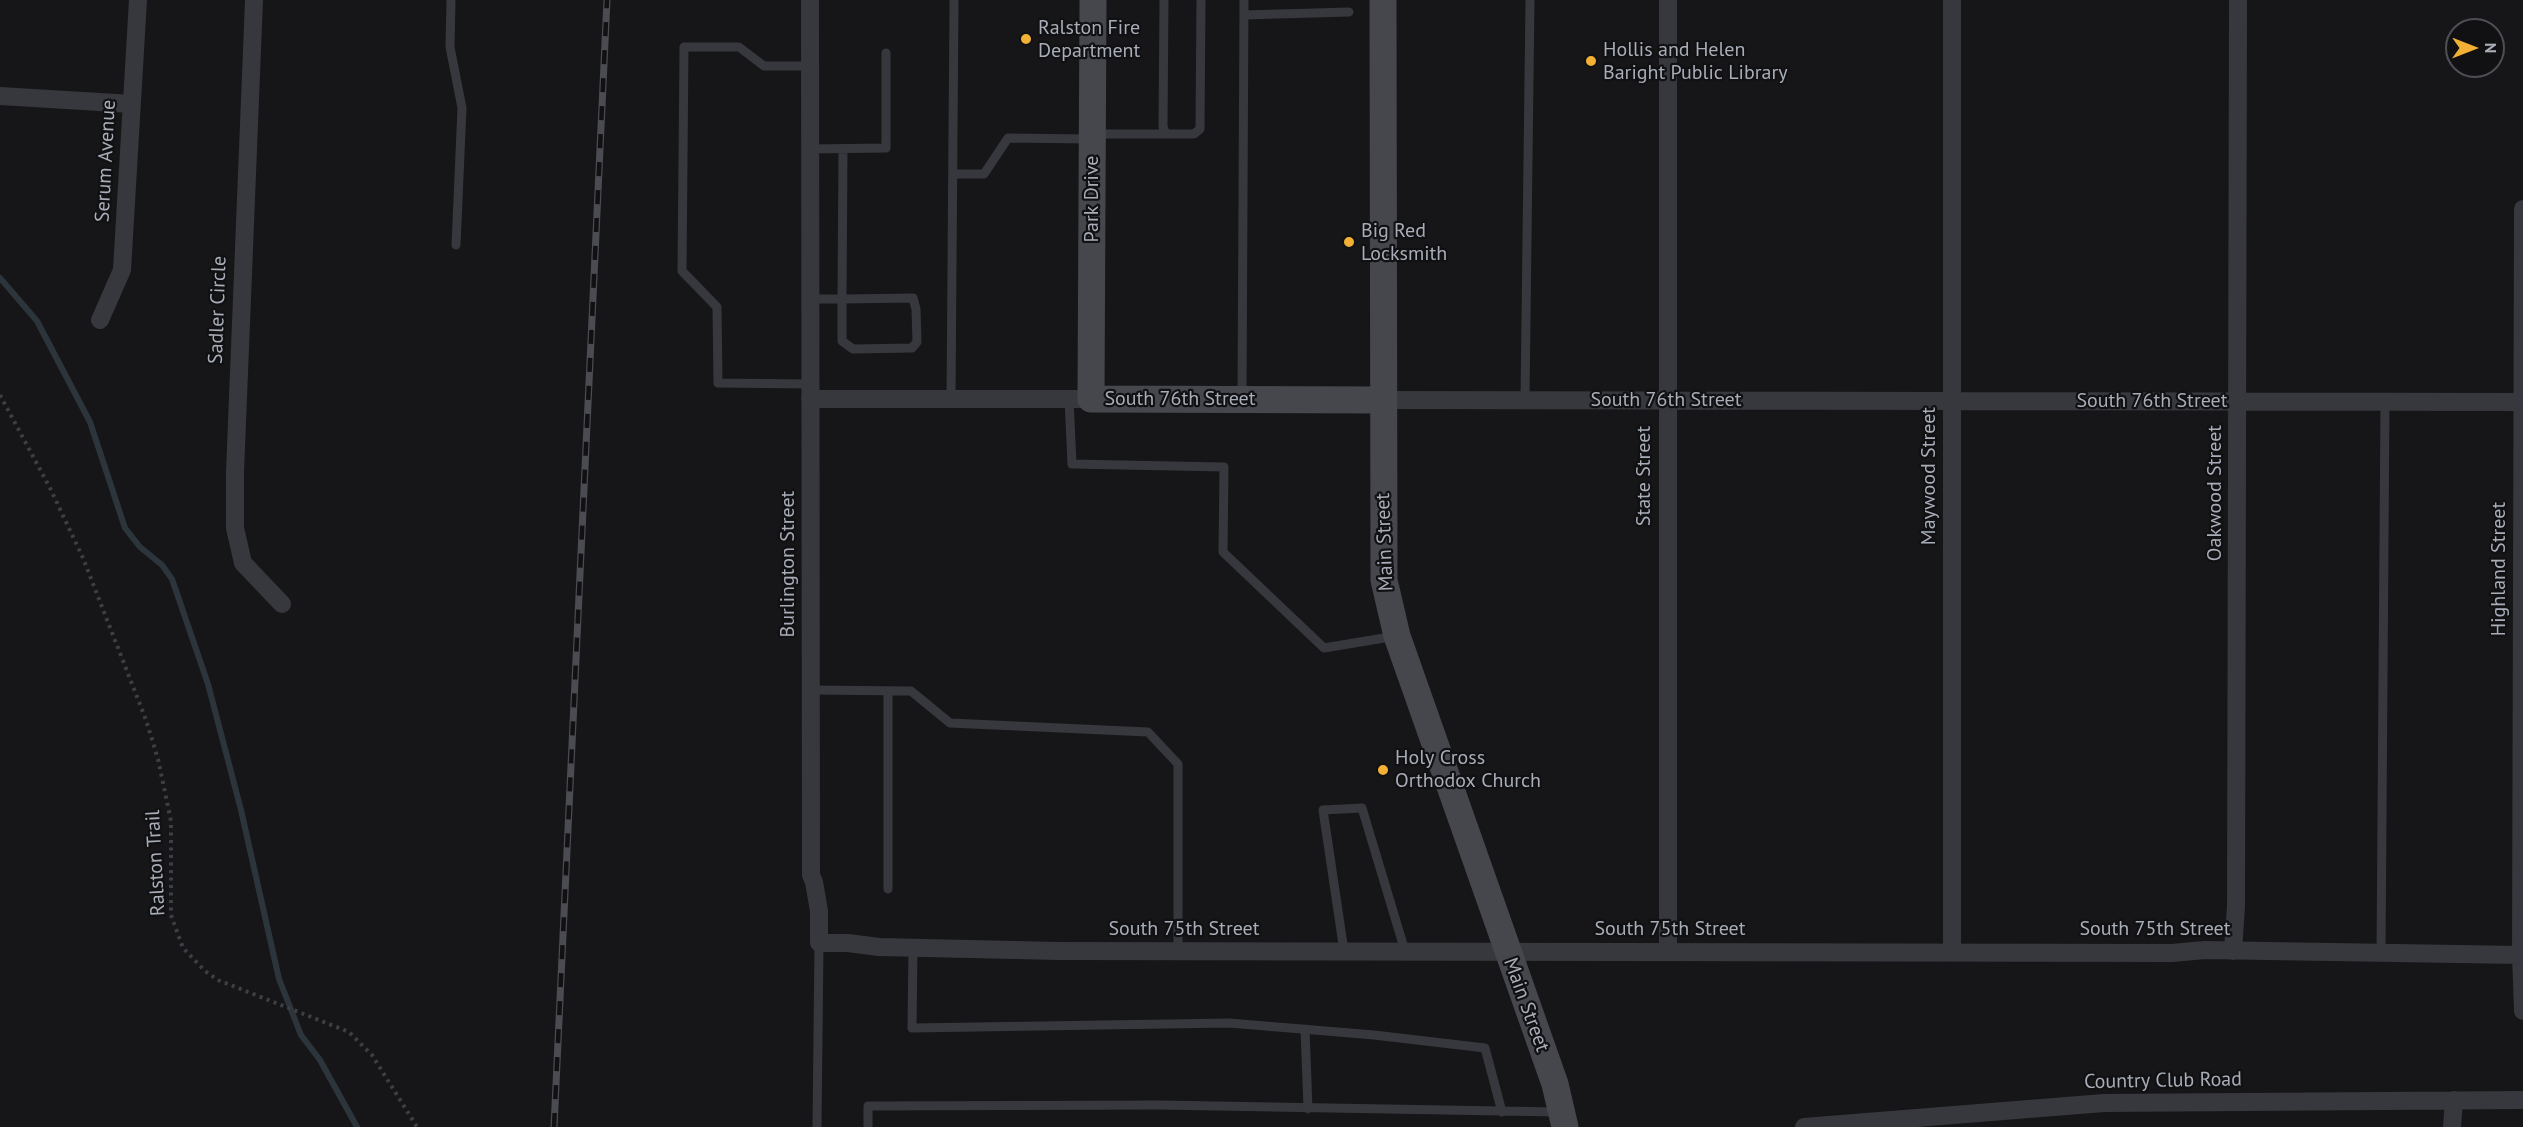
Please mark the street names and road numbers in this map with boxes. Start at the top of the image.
street label: Serum Avenue [91,99,121,223]
street label: Park Drive [1080,156,1104,242]
street label: Sadler Circle [204,256,232,364]
street label: South 76th Street [1104,387,1256,411]
street label: South 76th Street [1590,388,1742,412]
street label: South 76th Street [2076,389,2228,413]
street label: Maywood Street [1917,407,1941,545]
street label: Oakwood Street [2203,425,2227,561]
street label: State Street [1632,426,1656,526]
street label: Burlington Street [776,491,800,637]
street label: Main Street [1371,492,1399,592]
street label: Highland Street [2487,502,2511,636]
street label: Ralston Trail [141,809,171,917]
street label: South 75th Street [1108,917,1260,941]
street label: South 75th Street [1594,917,1746,941]
street label: South 75th Street [2079,917,2231,941]
street label: Main Street [1498,955,1554,1055]
street label: Country Club Road [2084,1068,2242,1094]

